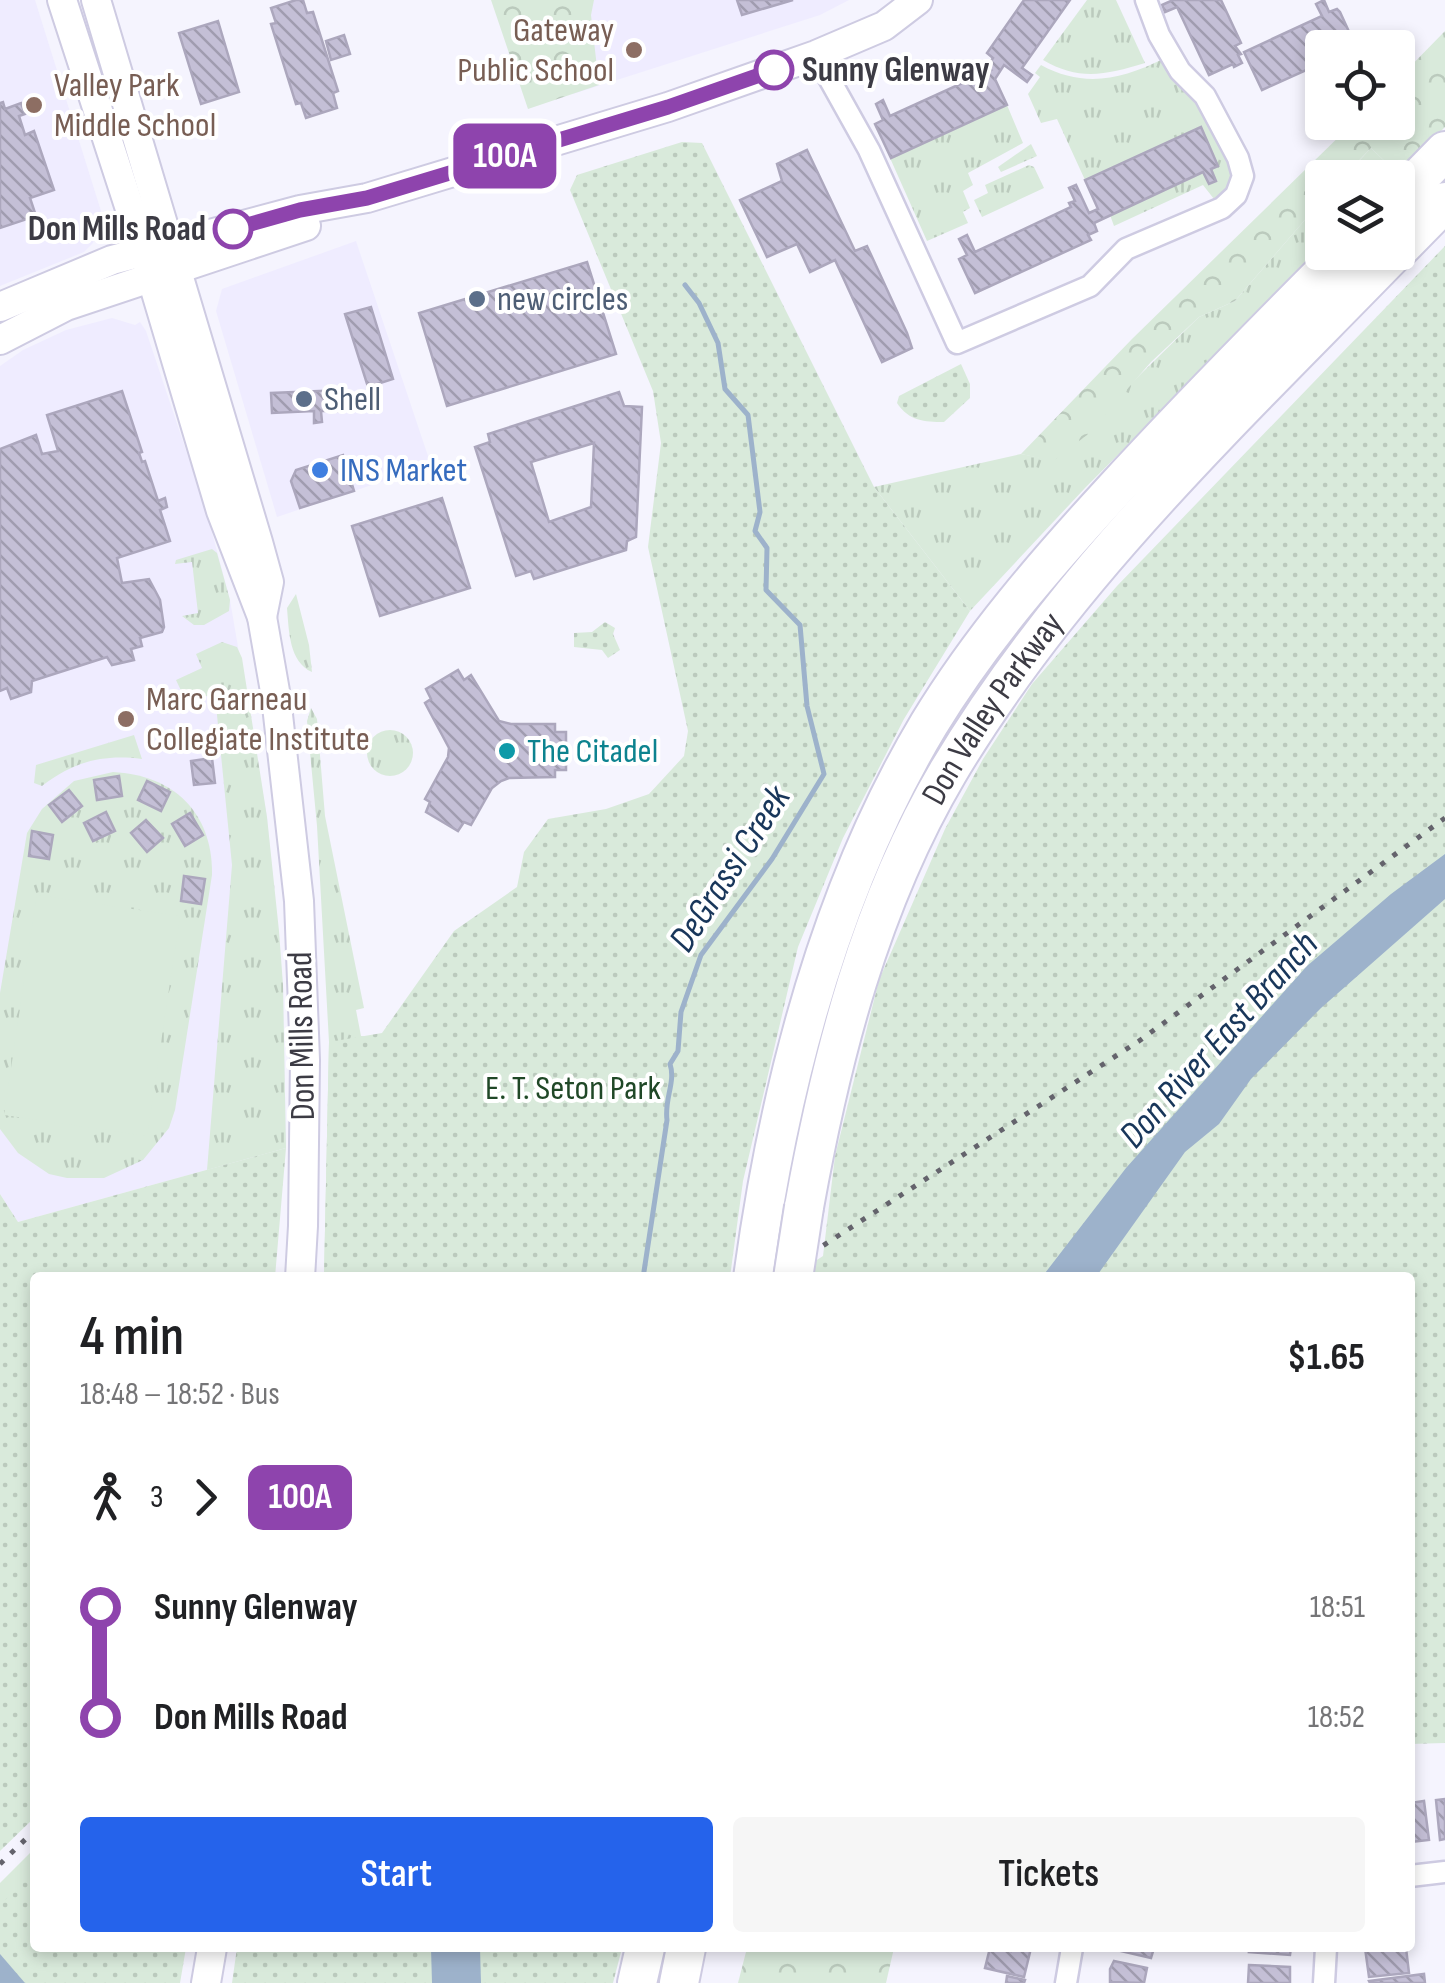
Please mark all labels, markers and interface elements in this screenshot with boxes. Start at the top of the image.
place label: Gateway Public School [457,9,614,92]
map controls [1305,30,1415,270]
button: locate [1305,30,1415,140]
marker: Gateway Public School [623,39,645,61]
place label: Sunny Glenway [802,49,990,92]
marker: Sunny Glenway [755,51,793,89]
place label: Valley Park Middle School [54,64,216,147]
marker: Valley Park Middle School [23,94,45,116]
line badge: 100A [435,124,575,188]
text: 100A [473,135,537,178]
button: layers [1305,160,1415,270]
place label: Don Mills Road [28,208,206,251]
marker: Don Mills Road [214,210,252,248]
place label: new circles [497,278,628,321]
marker: new circles [466,288,488,310]
place label: Shell [324,378,381,421]
marker: Shell [293,388,315,410]
place label: INS Market [340,449,467,492]
marker: INS Market [309,459,331,481]
street label: Don Valley Parkway [912,603,1073,812]
place label: Marc Garneau Collegiate Institute [146,678,370,761]
marker: Marc Garneau Collegiate Institute [115,708,137,730]
place label: The Citadel [527,730,658,773]
marker: The Citadel [496,740,518,762]
water label: DeGrassi Creek [660,776,801,960]
water label: Don River East Branch [1110,923,1328,1157]
street label: Don Mills Road [279,951,325,1121]
park label: E. T. Seton Park [485,1067,662,1110]
text: 4 min [80,1304,184,1371]
text: $1.65 [1287,1335,1365,1380]
text: 18:48 – 18:52 · Bus [80,1375,280,1414]
icon: walk [80,1470,135,1525]
icon: forward [178,1470,233,1525]
text: 100A [268,1476,332,1519]
text: 3 [150,1478,163,1517]
text: Sunny Glenway [154,1585,358,1630]
text: 18:51 [1310,1588,1365,1627]
text: Don Mills Road [154,1695,348,1740]
text: 18:52 [1308,1698,1365,1737]
button: Start [80,1817,713,1932]
button: Tickets [733,1817,1365,1932]

